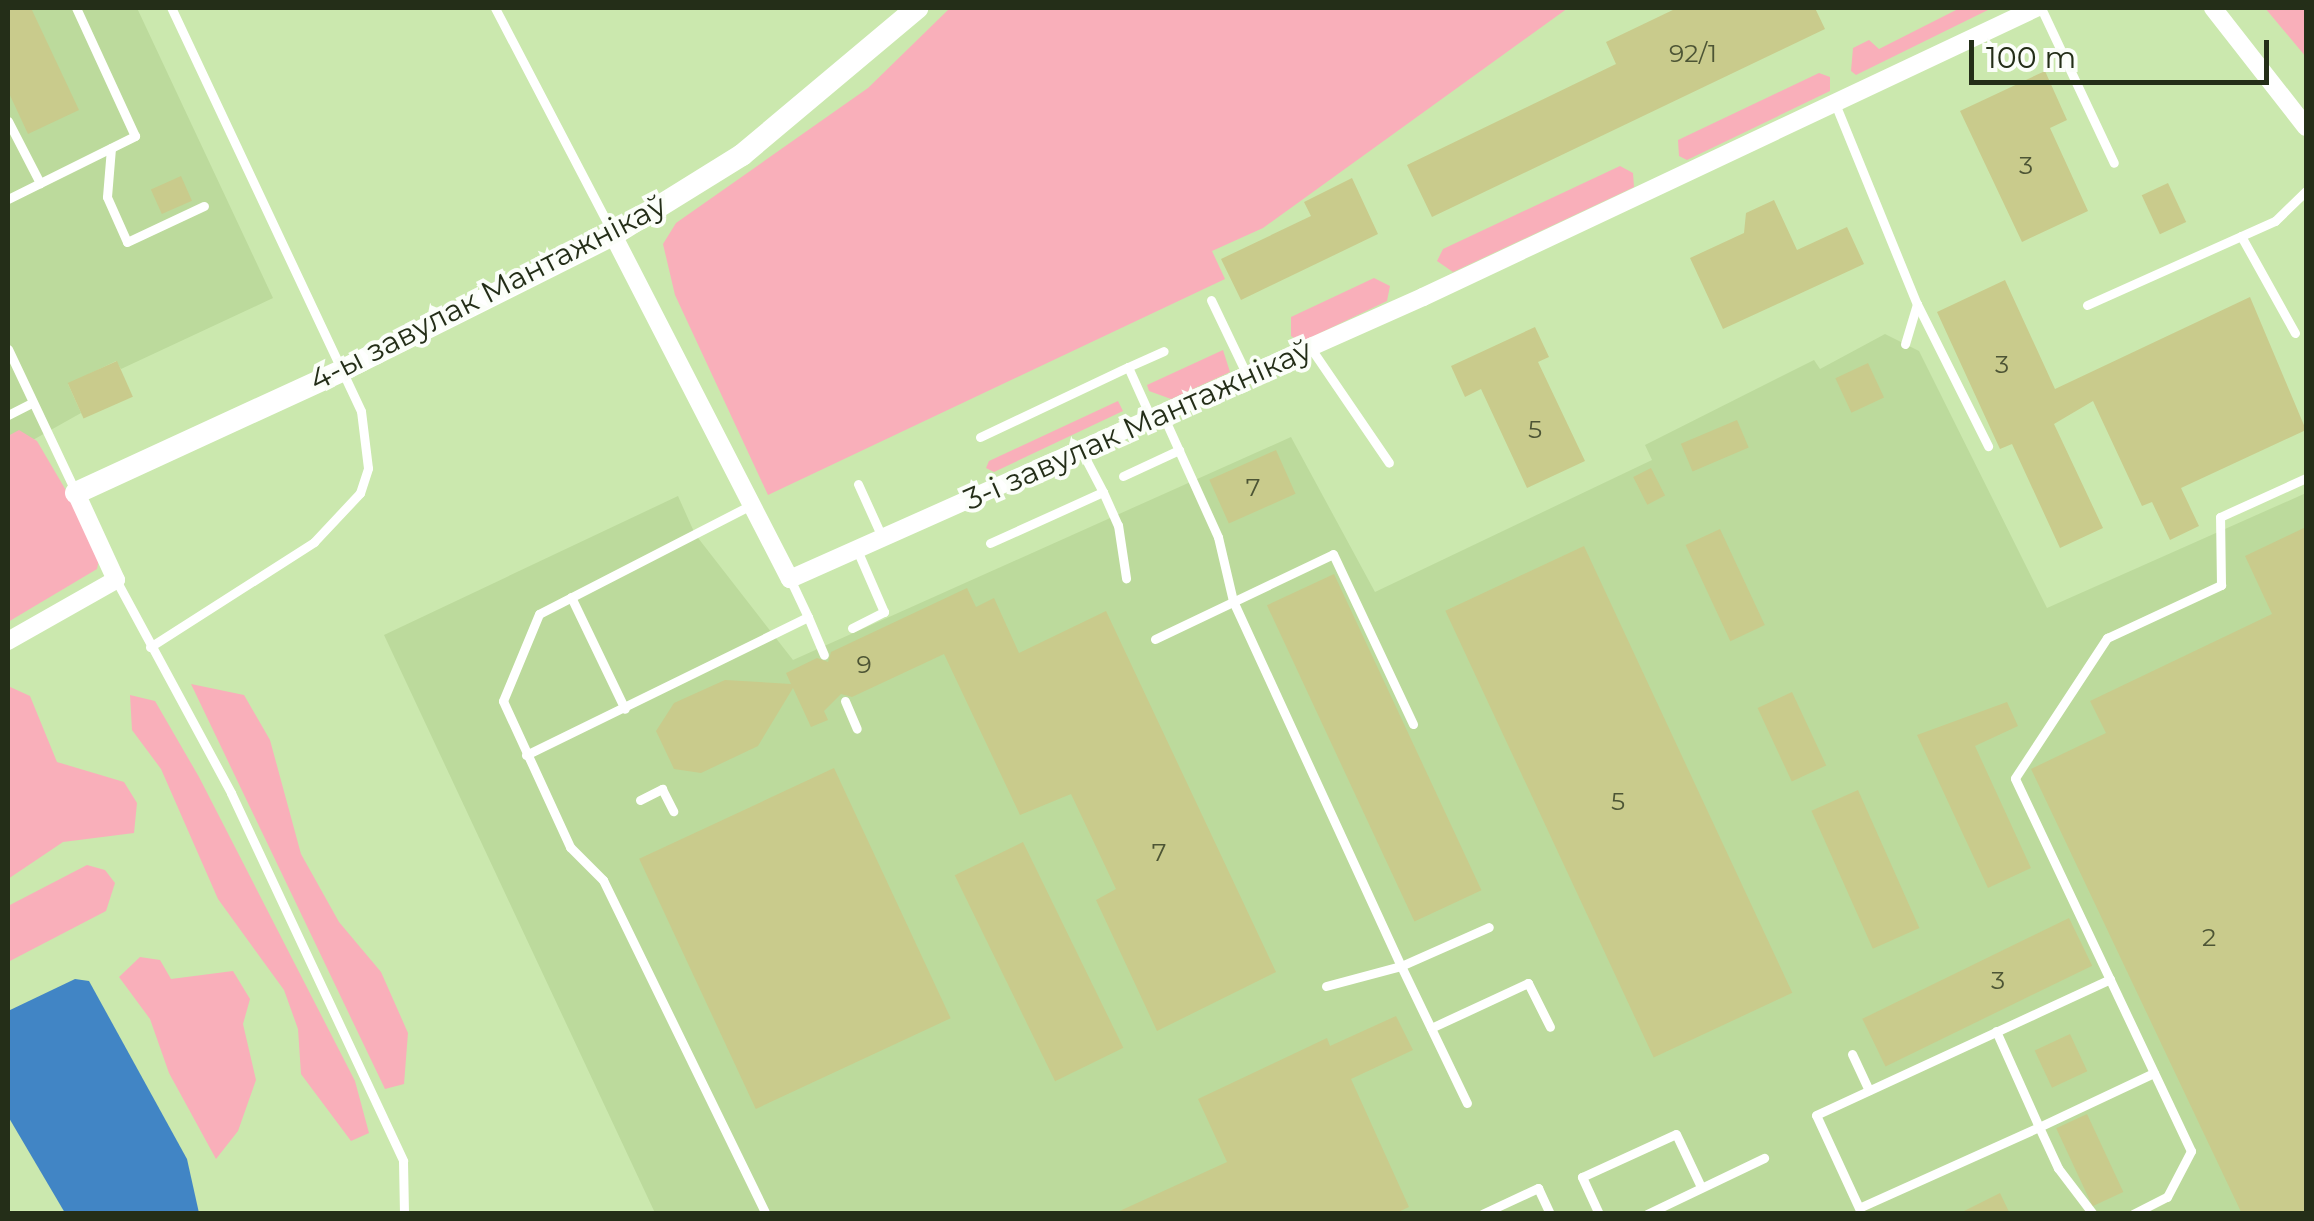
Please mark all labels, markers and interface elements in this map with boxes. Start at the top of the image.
scale bar [1974,20,2274,82]
house number: 92/1 [1669,38,1717,68]
text: 100 m [1986,39,2076,76]
house number: 3 [2019,150,2033,180]
street label: 4-ы завулак Мантажнікаў [304,187,672,399]
street label: 3-і завулак Мантажнікаў [959,332,1317,518]
house number: 3 [1995,349,2009,379]
house number: 5 [1528,414,1542,444]
house number: 7 [1246,472,1260,502]
house number: 9 [856,649,872,679]
house number: 5 [1611,786,1625,816]
house number: 7 [1152,837,1166,867]
house number: 2 [2202,922,2216,952]
house number: 3 [1991,965,2005,995]

